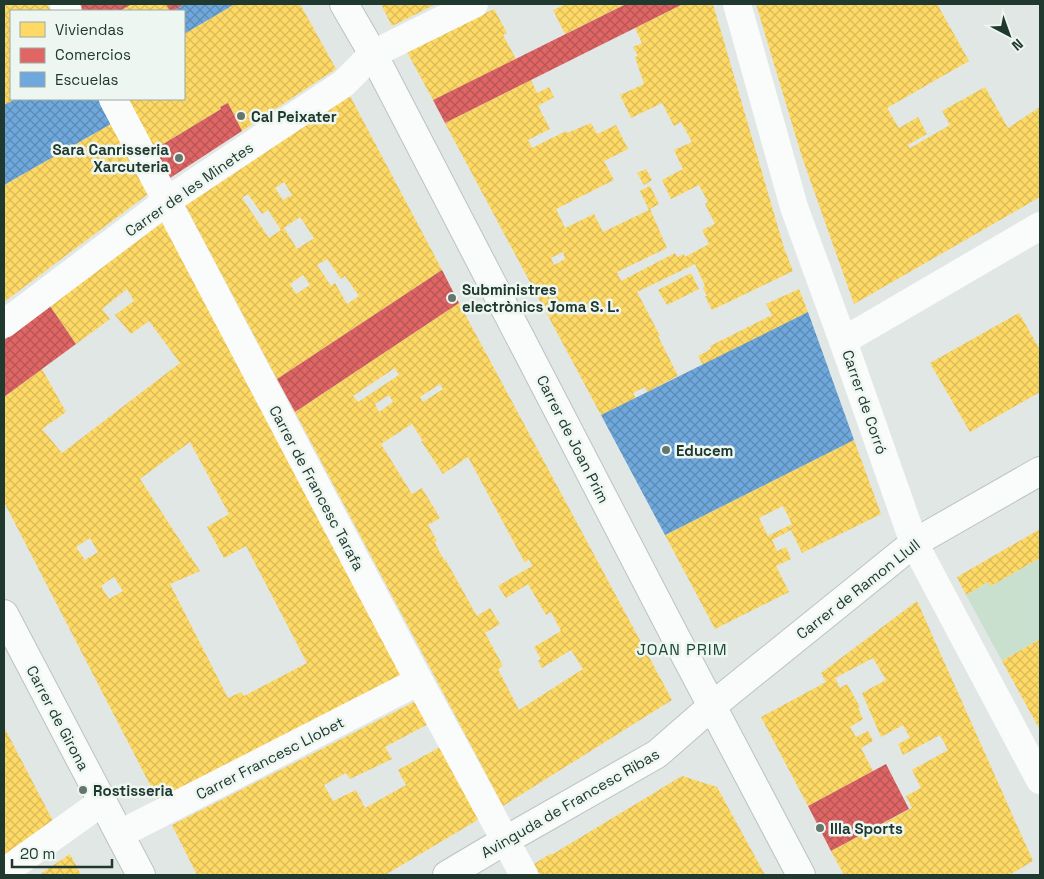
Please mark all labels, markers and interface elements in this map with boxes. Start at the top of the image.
legend [10,10,185,100]
north arrow [984,10,1034,60]
text: Viviendas [55,20,124,39]
text: N [1008,35,1027,55]
text: Comercios [55,45,131,64]
text: Escuelas [55,70,119,89]
place label: Cal Peixater [251,107,337,126]
marker: Cal Peixater [235,110,247,122]
street label: Carrer de les Minetes [121,138,257,240]
place label: Sara Canrisseria Xarcuteria [53,140,169,176]
marker: Sara Canrisseria Xarcuteria [173,152,185,164]
place label: Subministres electrònics Joma S. L. [462,280,620,316]
marker: Subministres electrònics Joma S. L. [446,292,458,304]
street label: Carrer de Corró [838,347,892,457]
street label: Carrer de Joan Prim [533,372,613,506]
street label: Carrer de Francesc Tarafa [265,402,369,574]
place label: Educem [676,441,733,460]
marker: Educem [660,444,672,456]
street label: Carrer de Ramon Llull [792,535,924,643]
district label: JOAN PRIM [636,639,728,660]
street label: Carrer de Girona [22,662,94,774]
street label: Carrer Francesc Llobet [193,712,347,804]
street label: Avinguda de Francesc Ribas [477,744,663,862]
place label: Rostisseria [93,781,174,800]
marker: Rostisseria [77,784,89,796]
place label: Illa Sports [830,819,903,838]
marker: Illa Sports [814,822,826,834]
scale bar [12,836,112,868]
text: 20 m [20,844,55,863]

